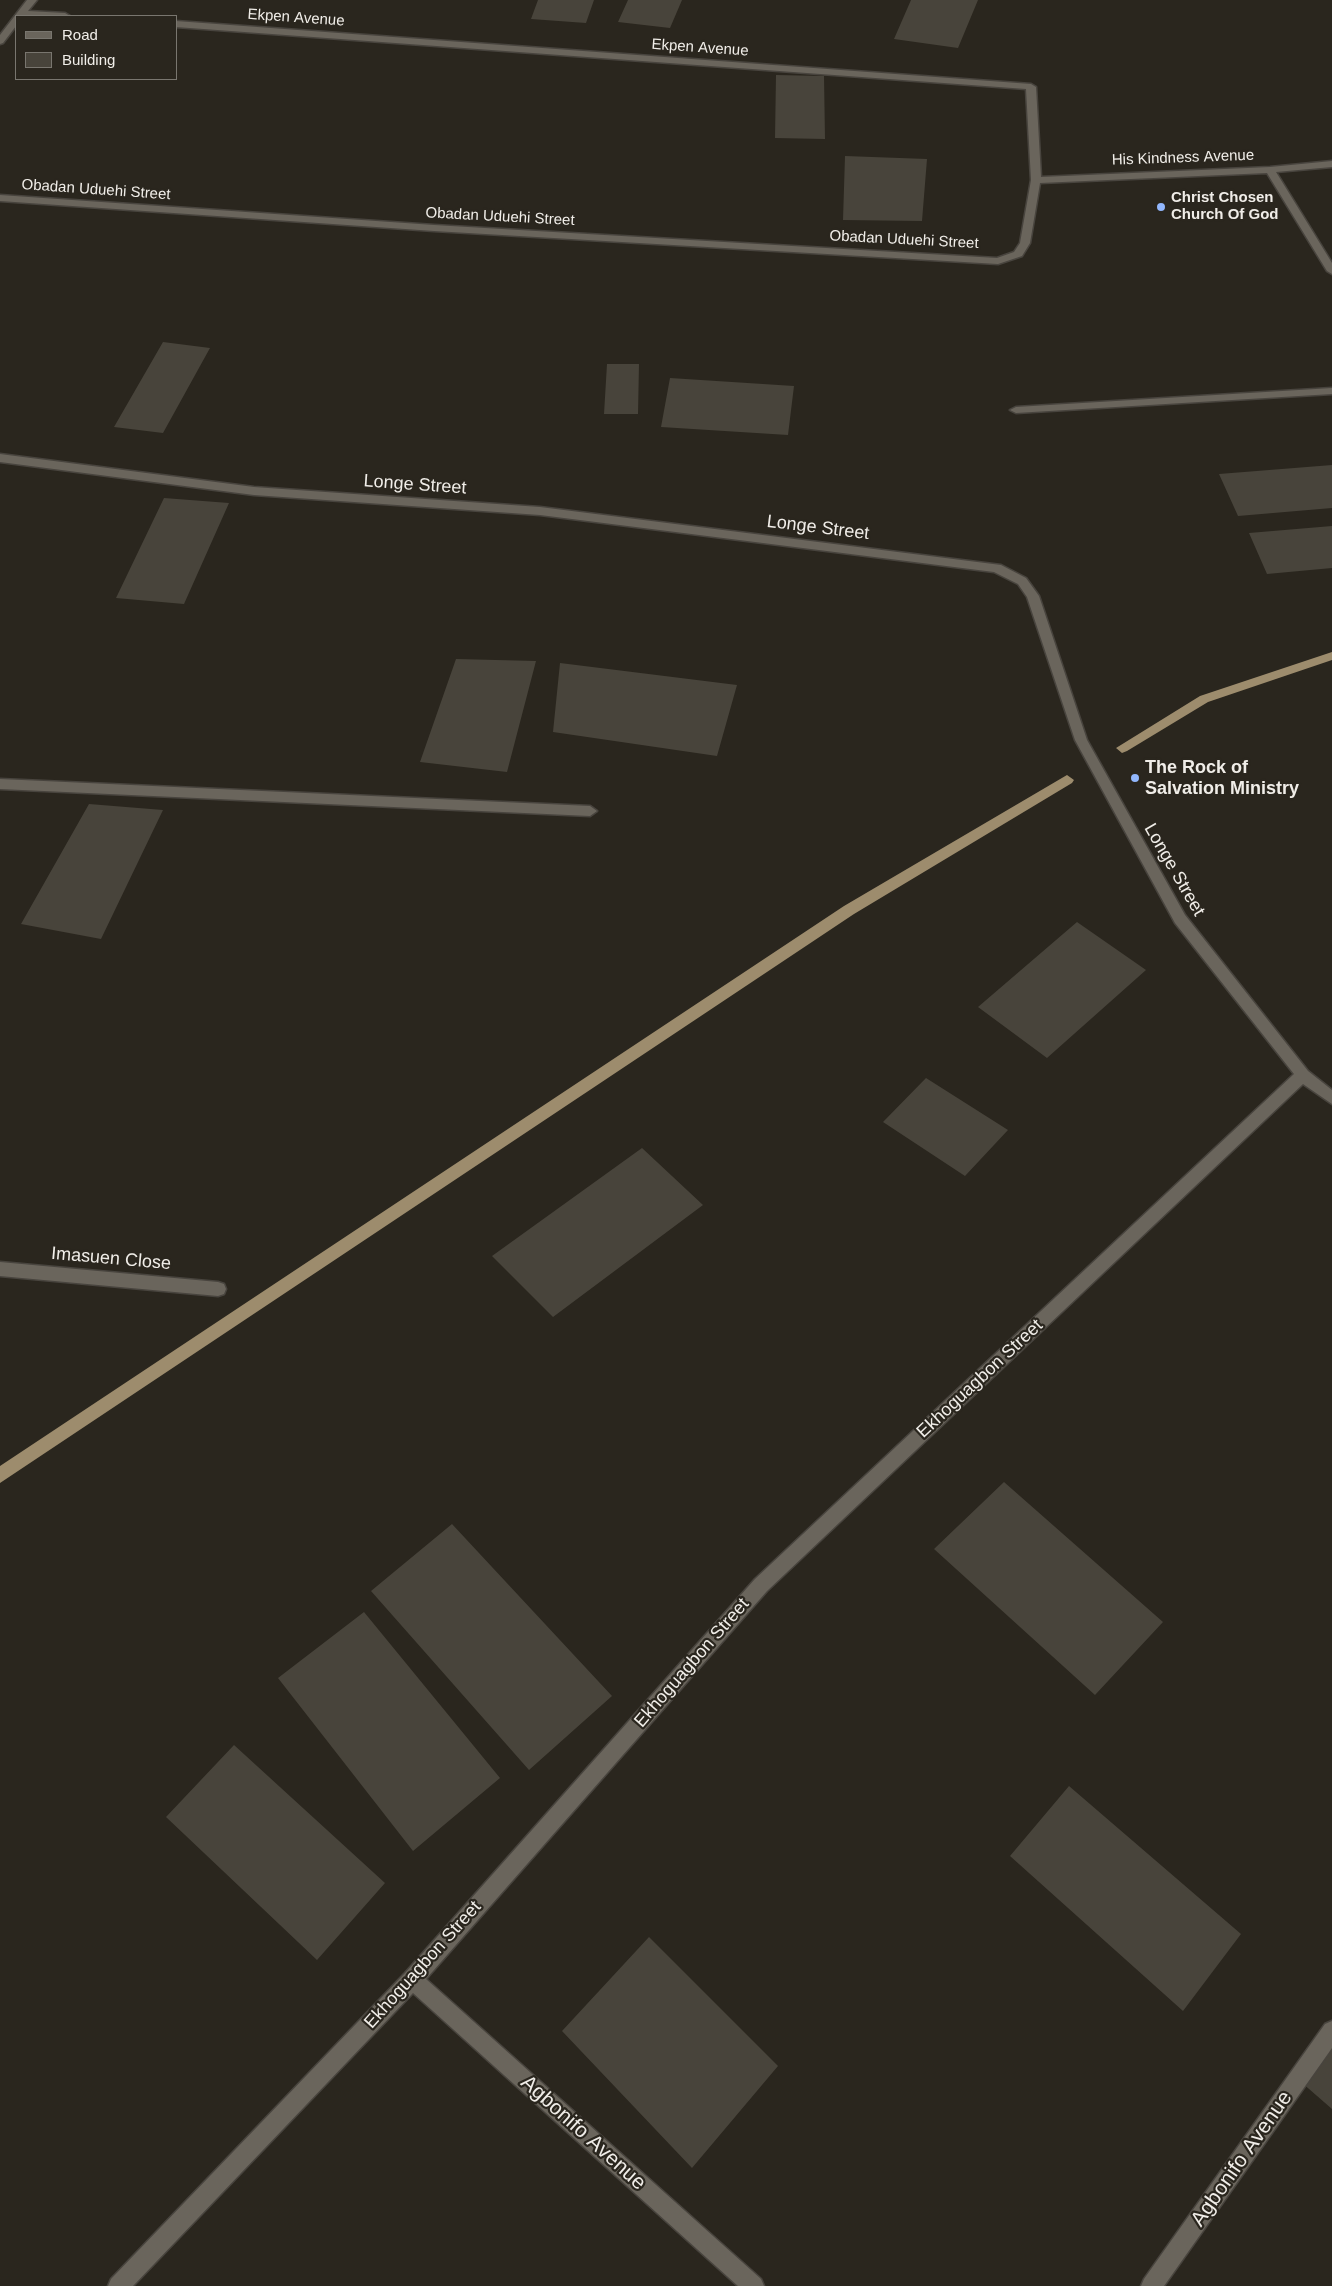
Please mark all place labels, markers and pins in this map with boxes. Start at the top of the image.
place label: Christ Chosen Church Of God [1171,189,1278,224]
marker: Christ Chosen Church Of God [1155,201,1167,213]
place label: The Rock of Salvation Ministry [1145,757,1299,800]
marker: The Rock of Salvation Ministry [1129,772,1141,784]

